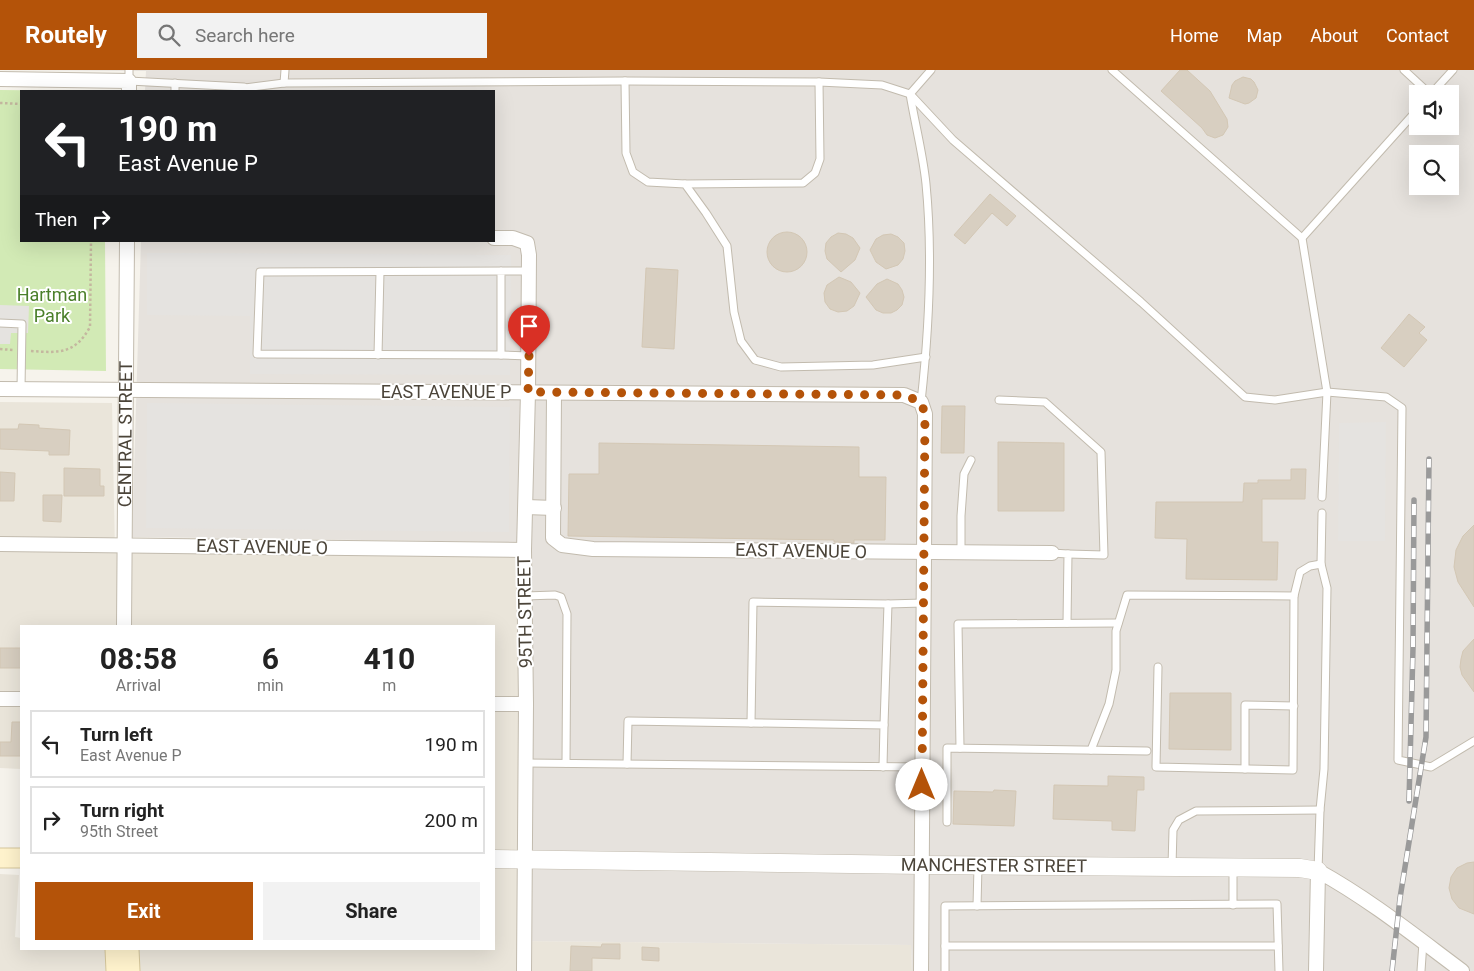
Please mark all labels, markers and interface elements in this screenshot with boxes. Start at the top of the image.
search box [137,13,487,58]
text: Routely [25,21,107,49]
icon: search [155,21,183,49]
text: Search here [195,24,295,47]
text: Home [1170,25,1219,46]
text: Map [1247,25,1282,46]
text: About [1310,25,1358,46]
text: Contact [1386,25,1449,46]
map controls [1409,85,1459,195]
button: sound [1409,85,1459,135]
text: 190 m [118,109,217,150]
icon: left [35,110,100,175]
button: search [1409,145,1459,195]
text: East Avenue P [118,151,258,176]
icon: right [87,205,115,233]
text: Then [35,208,77,231]
park label: Hartman Park [17,284,87,326]
pin [508,305,550,356]
icon: arrive [515,312,543,340]
street label: CENTRAL STREET [114,361,136,507]
street label: EAST AVENUE P [381,381,511,402]
street label: EAST AVENUE O [196,535,328,558]
street label: EAST AVENUE O [735,539,867,562]
street label: 95TH STREET [513,555,536,668]
text: 08:58 [100,641,177,676]
text: 6 [262,641,279,676]
text: 410 [364,641,415,676]
text: Arrival [116,676,161,695]
text: min [257,676,284,695]
text: m [382,676,396,695]
text: Turn left [80,723,153,746]
icon: left [37,730,65,758]
text: 190 m [425,733,478,756]
text: East Avenue P [80,746,182,765]
position arrow [895,758,947,810]
text: Turn right [80,799,164,822]
icon: right [37,806,65,834]
text: 200 m [425,809,478,832]
text: 95th Street [80,822,158,841]
street label: MANCHESTER STREET [901,854,1088,876]
button: Exit [35,882,253,940]
button: Share [263,882,480,940]

